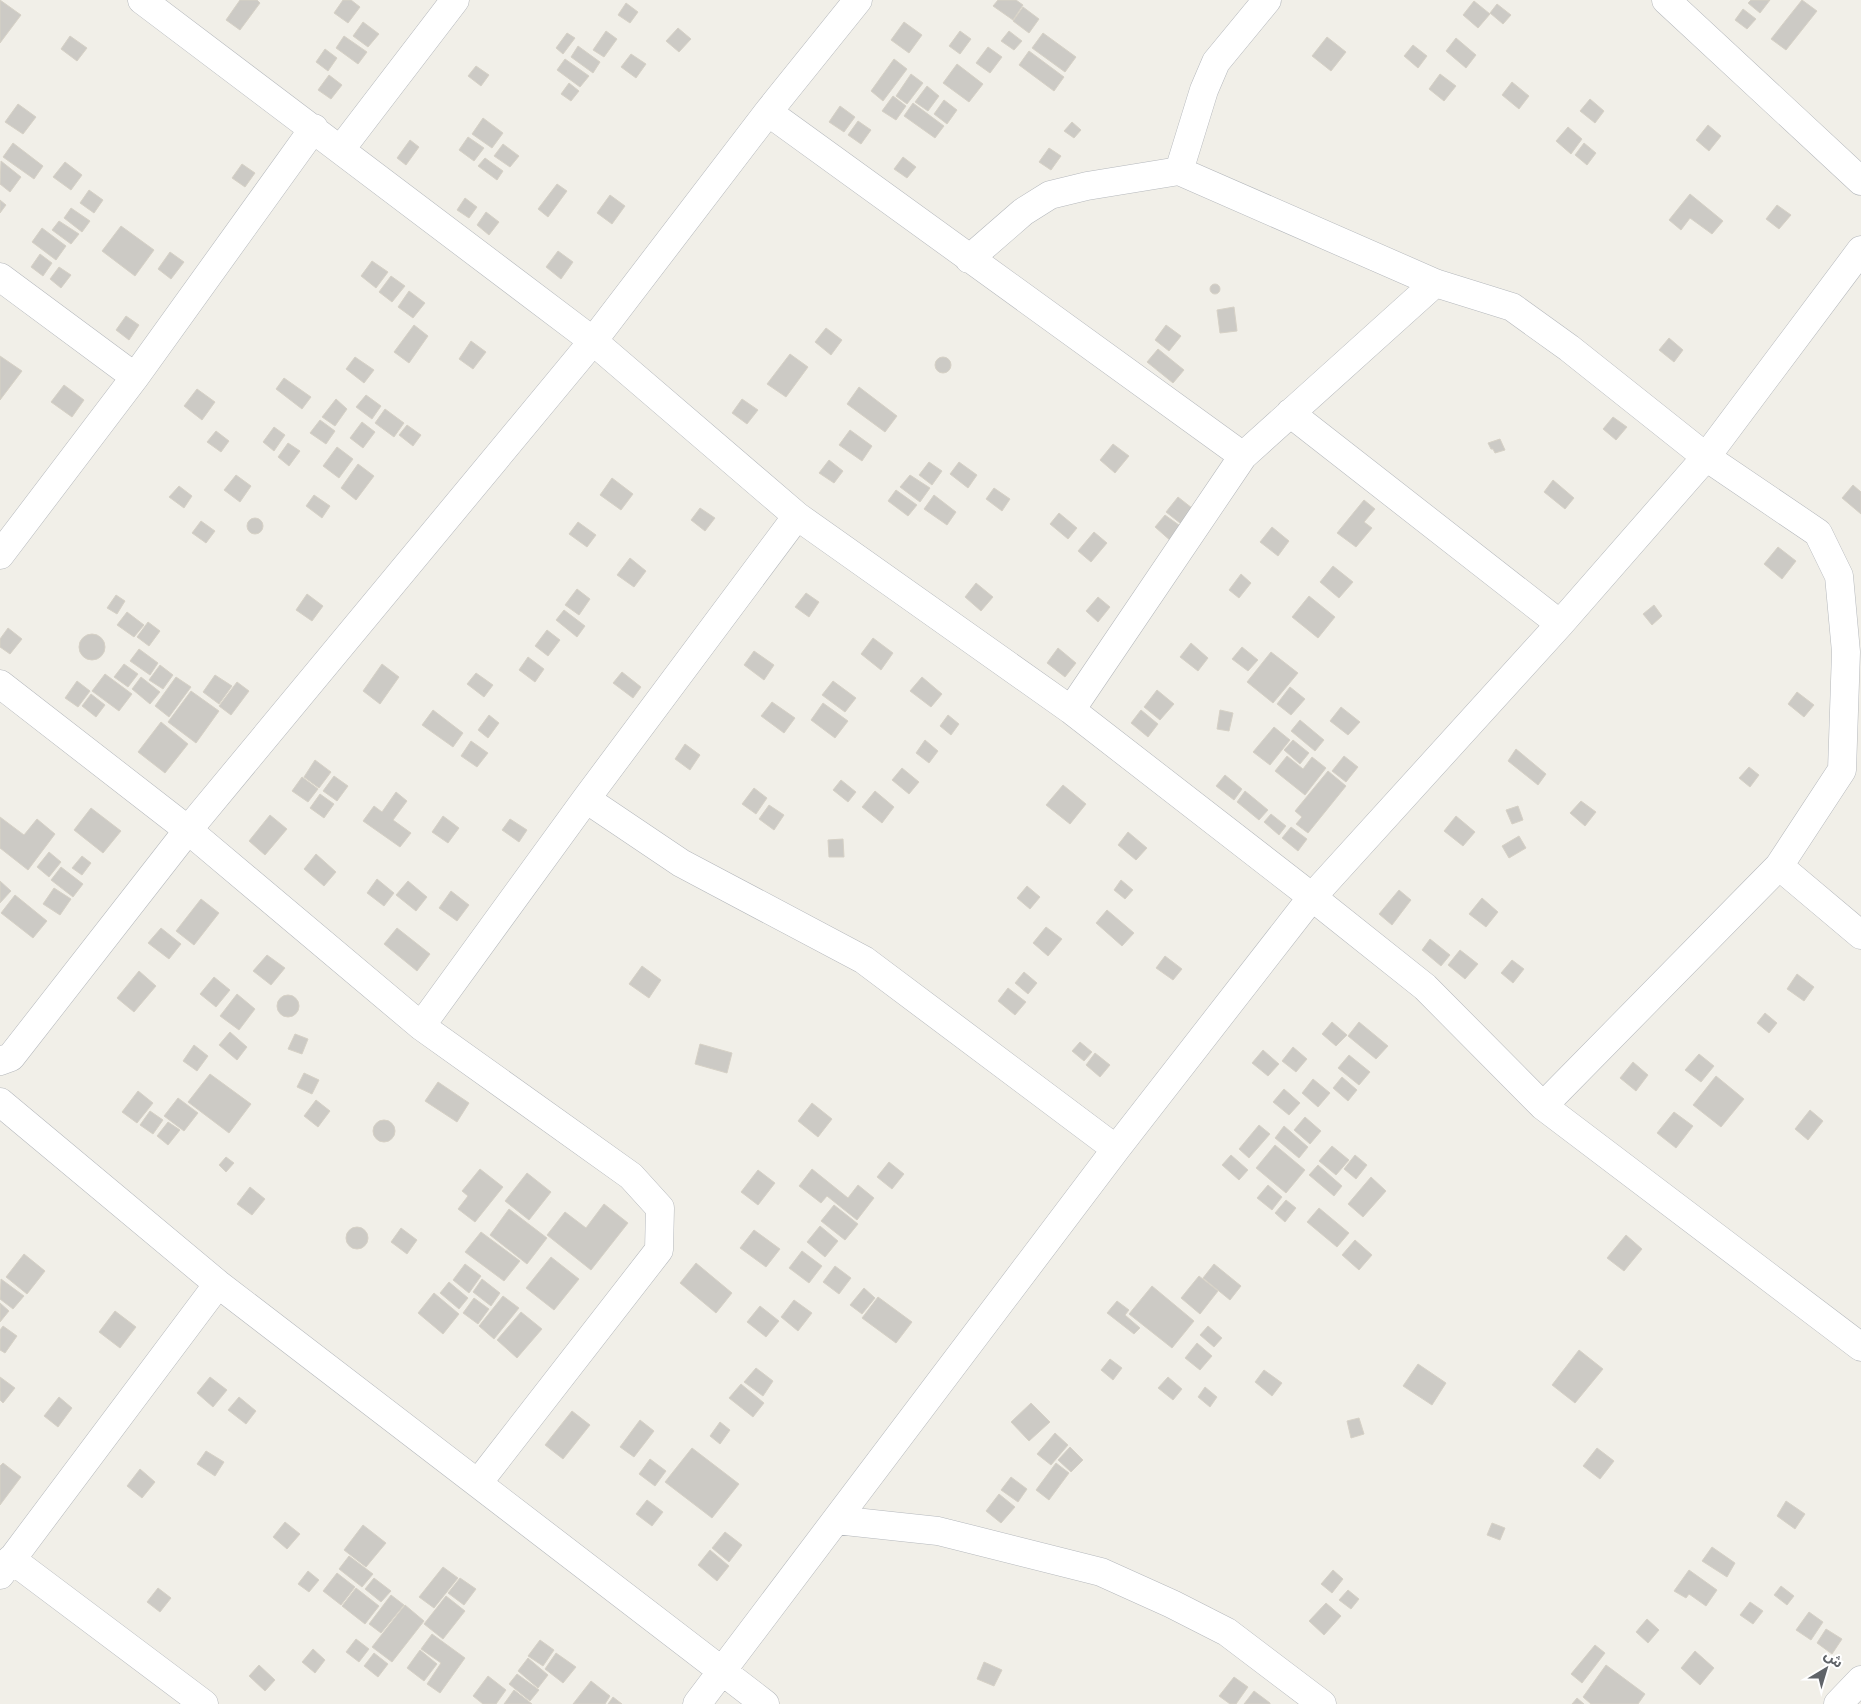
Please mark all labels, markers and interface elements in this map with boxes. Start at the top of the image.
north arrow [1801,1644,1851,1694]
text: ش [1821,1646,1847,1672]

